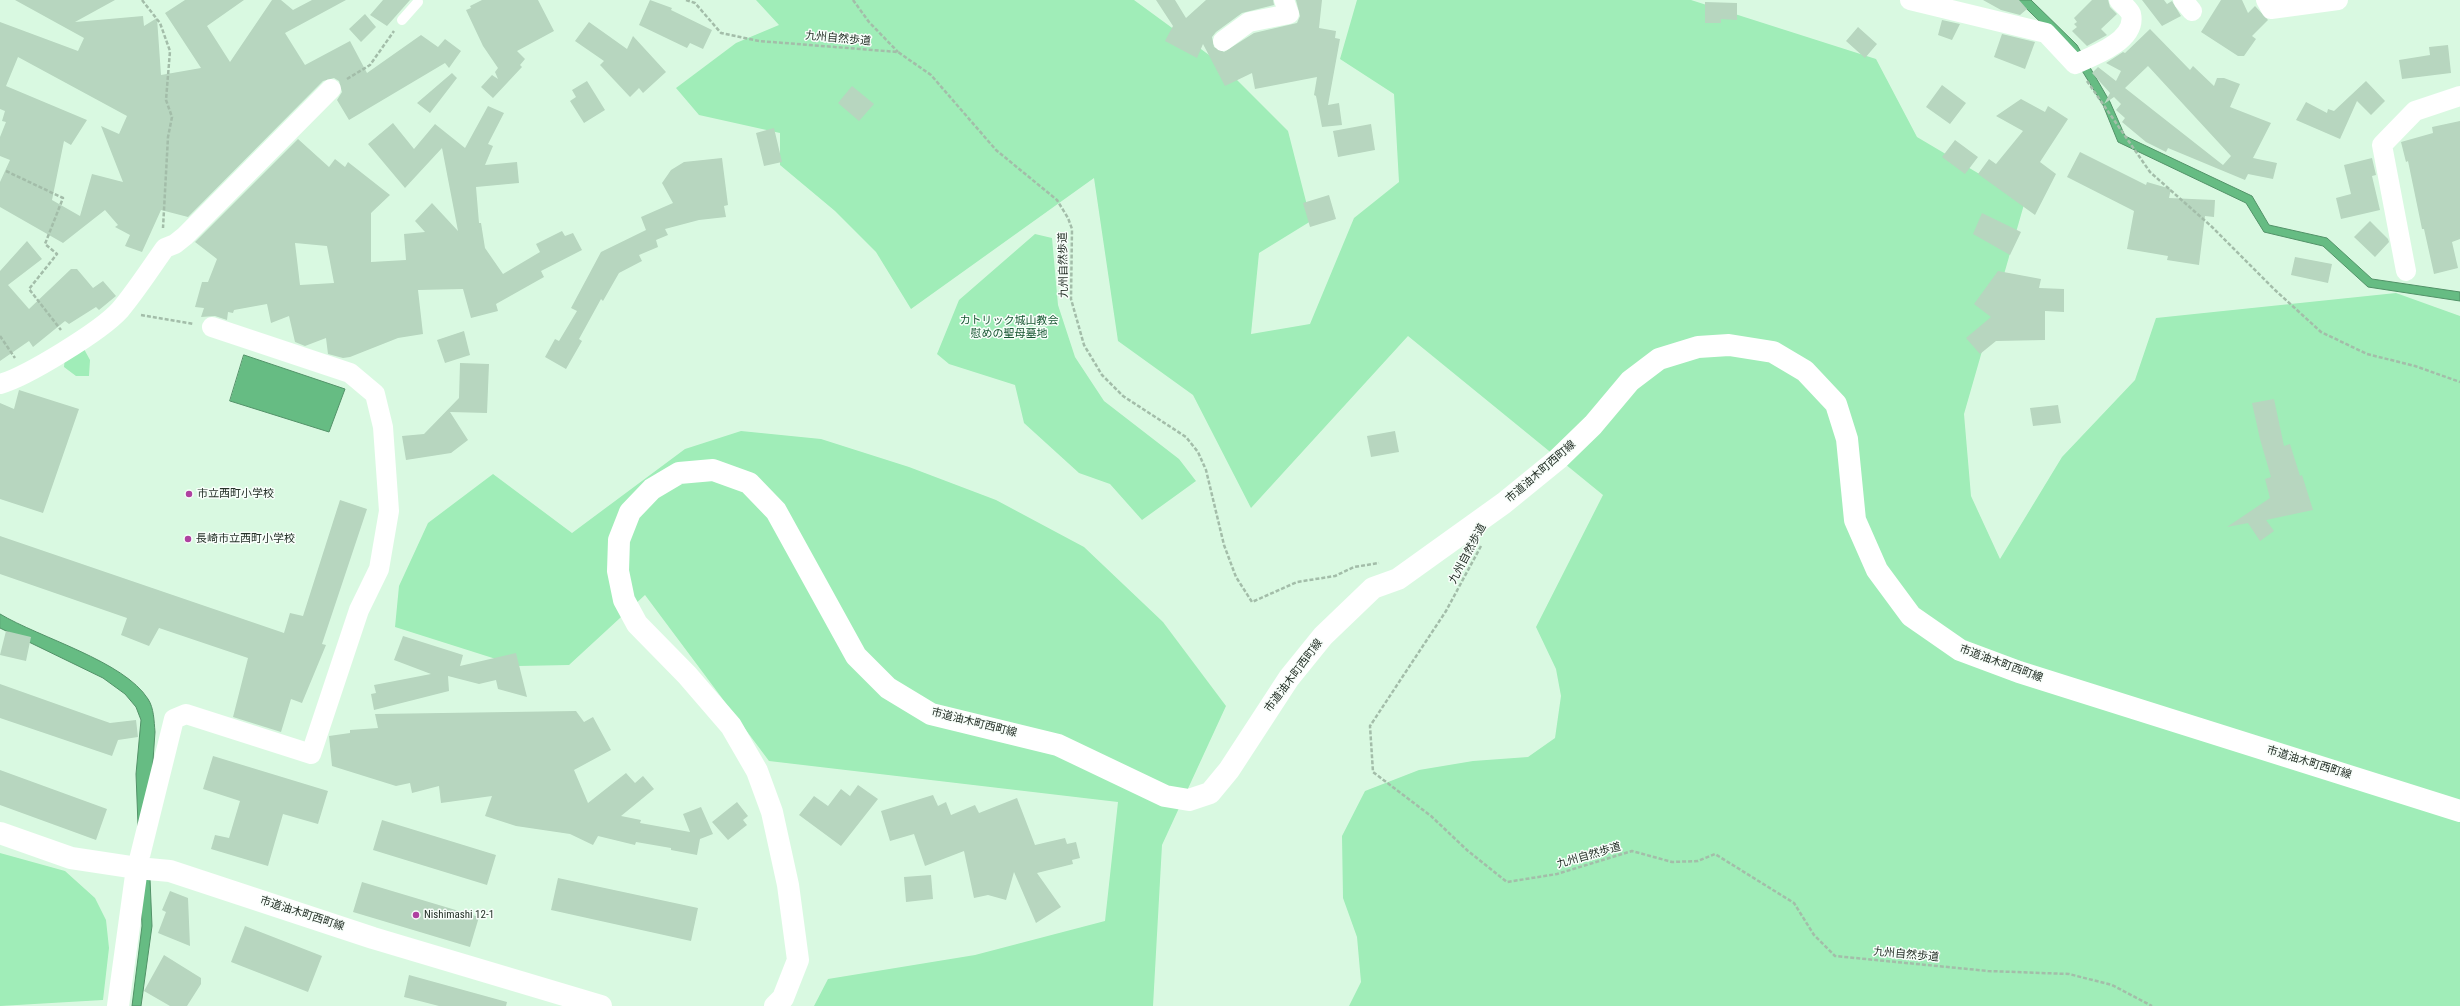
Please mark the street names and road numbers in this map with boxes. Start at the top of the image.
street label: 九州自然歩道 [805,30,871,48]
street label: 九州自然歩道 [1057,232,1071,298]
street label: 市道油木町西町線 [1503,438,1579,506]
street label: 九州自然歩道 [1447,522,1489,586]
street label: 市道油木町西町線 [1262,637,1326,715]
street label: 市道油木町西町線 [1957,643,2045,685]
street label: 市道油木町西町線 [930,706,1018,740]
street label: 市道油木町西町線 [2265,744,2353,782]
street label: 九州自然歩道 [1555,841,1623,871]
street label: 市道油木町西町線 [258,894,346,934]
street label: 九州自然歩道 [1873,946,1939,964]

